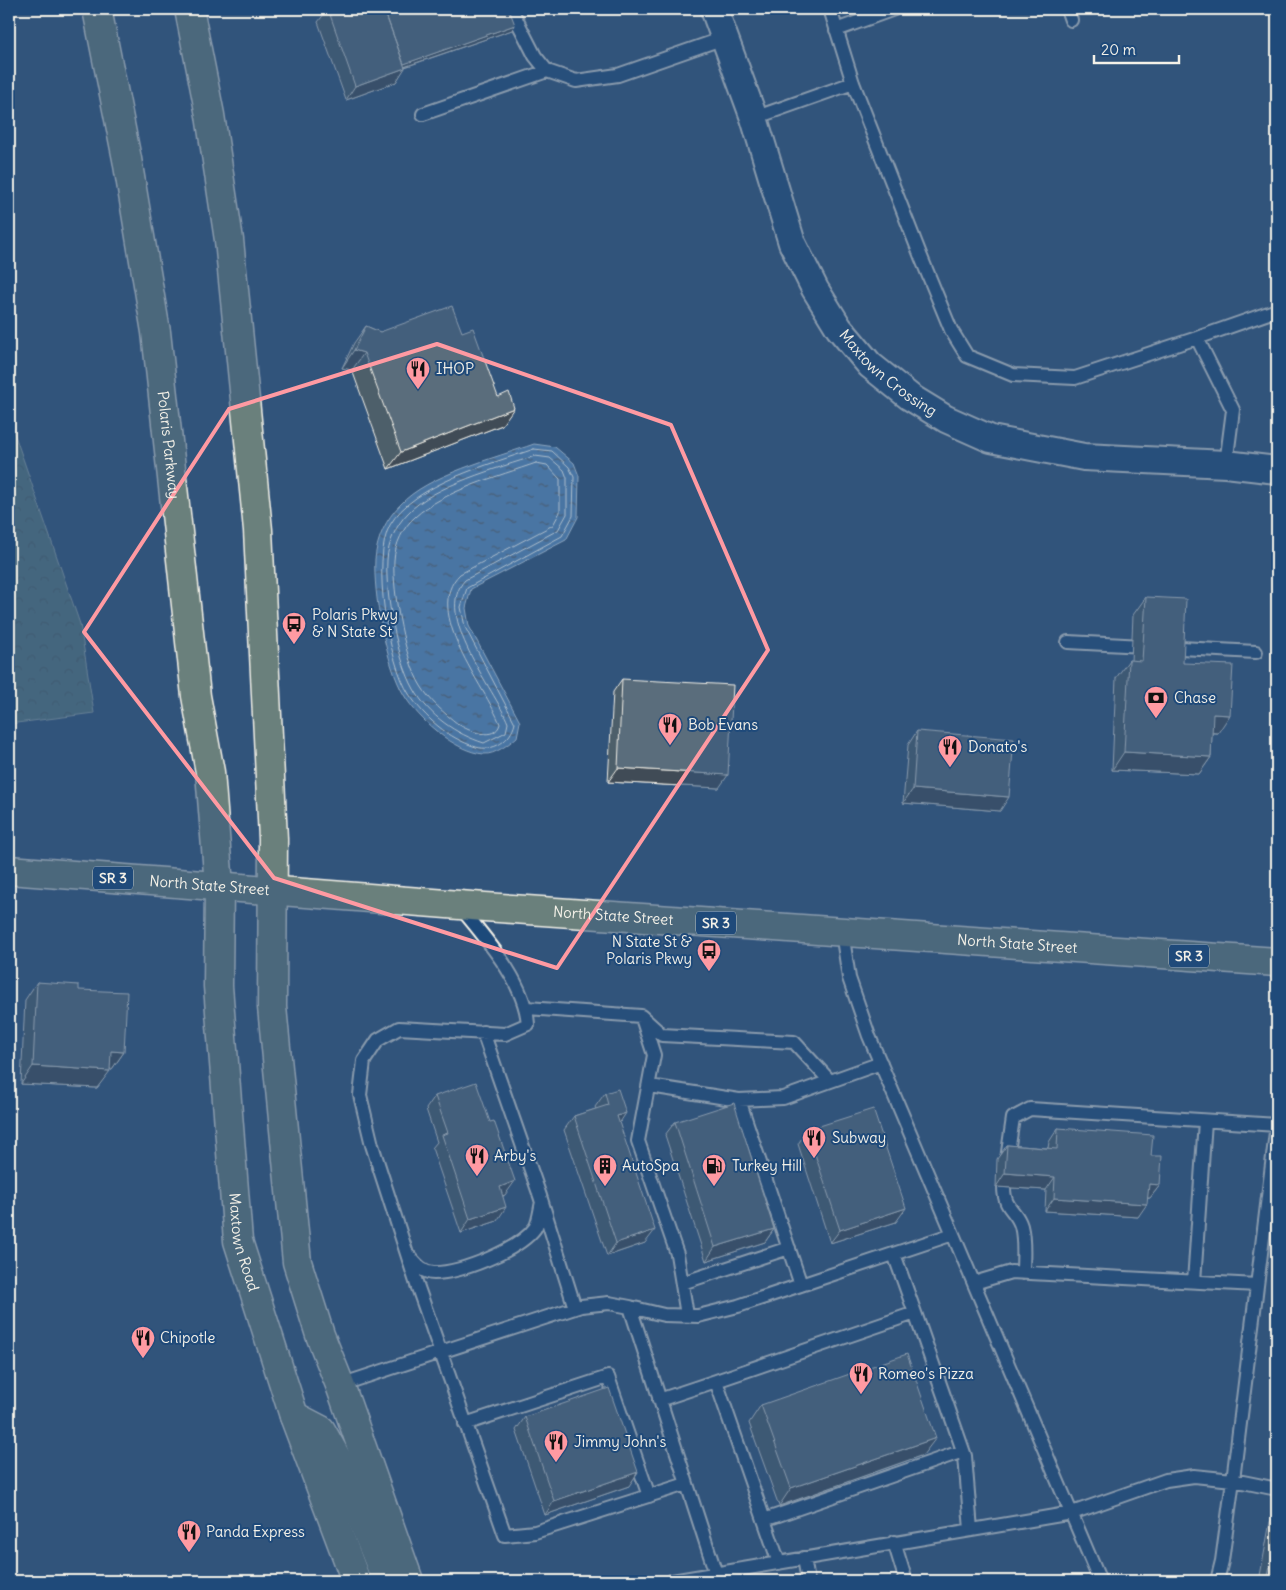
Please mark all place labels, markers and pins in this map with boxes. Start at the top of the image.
restaurant icon: IHOP [405,356,431,390]
place label: IHOP [436,359,474,378]
place label: Polaris Pkwy & N State St [312,605,398,641]
bus stop icon: Polaris Pkwy & N State St [281,611,307,645]
bank icon: Chase [1143,685,1169,719]
place label: Chase [1174,688,1216,707]
restaurant icon: Bob Evans [657,712,683,746]
place label: Bob Evans [688,715,758,734]
restaurant icon: Donato's [937,734,963,768]
place label: Donato's [968,737,1027,756]
place label: N State St & Polaris Pkwy [606,932,693,968]
bus stop icon: N State St & Polaris Pkwy [696,938,722,972]
restaurant icon: Subway [801,1125,827,1159]
place label: Subway [832,1128,886,1147]
restaurant icon: Arby's [464,1143,490,1177]
place label: Arby's [494,1146,536,1165]
building icon: AutoSpa [592,1153,618,1187]
fuel station icon: Turkey Hill [701,1153,727,1187]
place label: AutoSpa [622,1156,680,1175]
place label: Turkey Hill [732,1156,802,1175]
restaurant icon: Chipotle [130,1325,156,1359]
place label: Chipotle [160,1328,215,1347]
restaurant icon: Romeo's Pizza [848,1361,874,1395]
place label: Romeo's Pizza [878,1364,974,1383]
restaurant icon: Jimmy John's [543,1429,569,1463]
place label: Jimmy John's [574,1432,666,1451]
restaurant icon: Panda Express [176,1519,202,1553]
place label: Panda Express [206,1522,305,1541]

